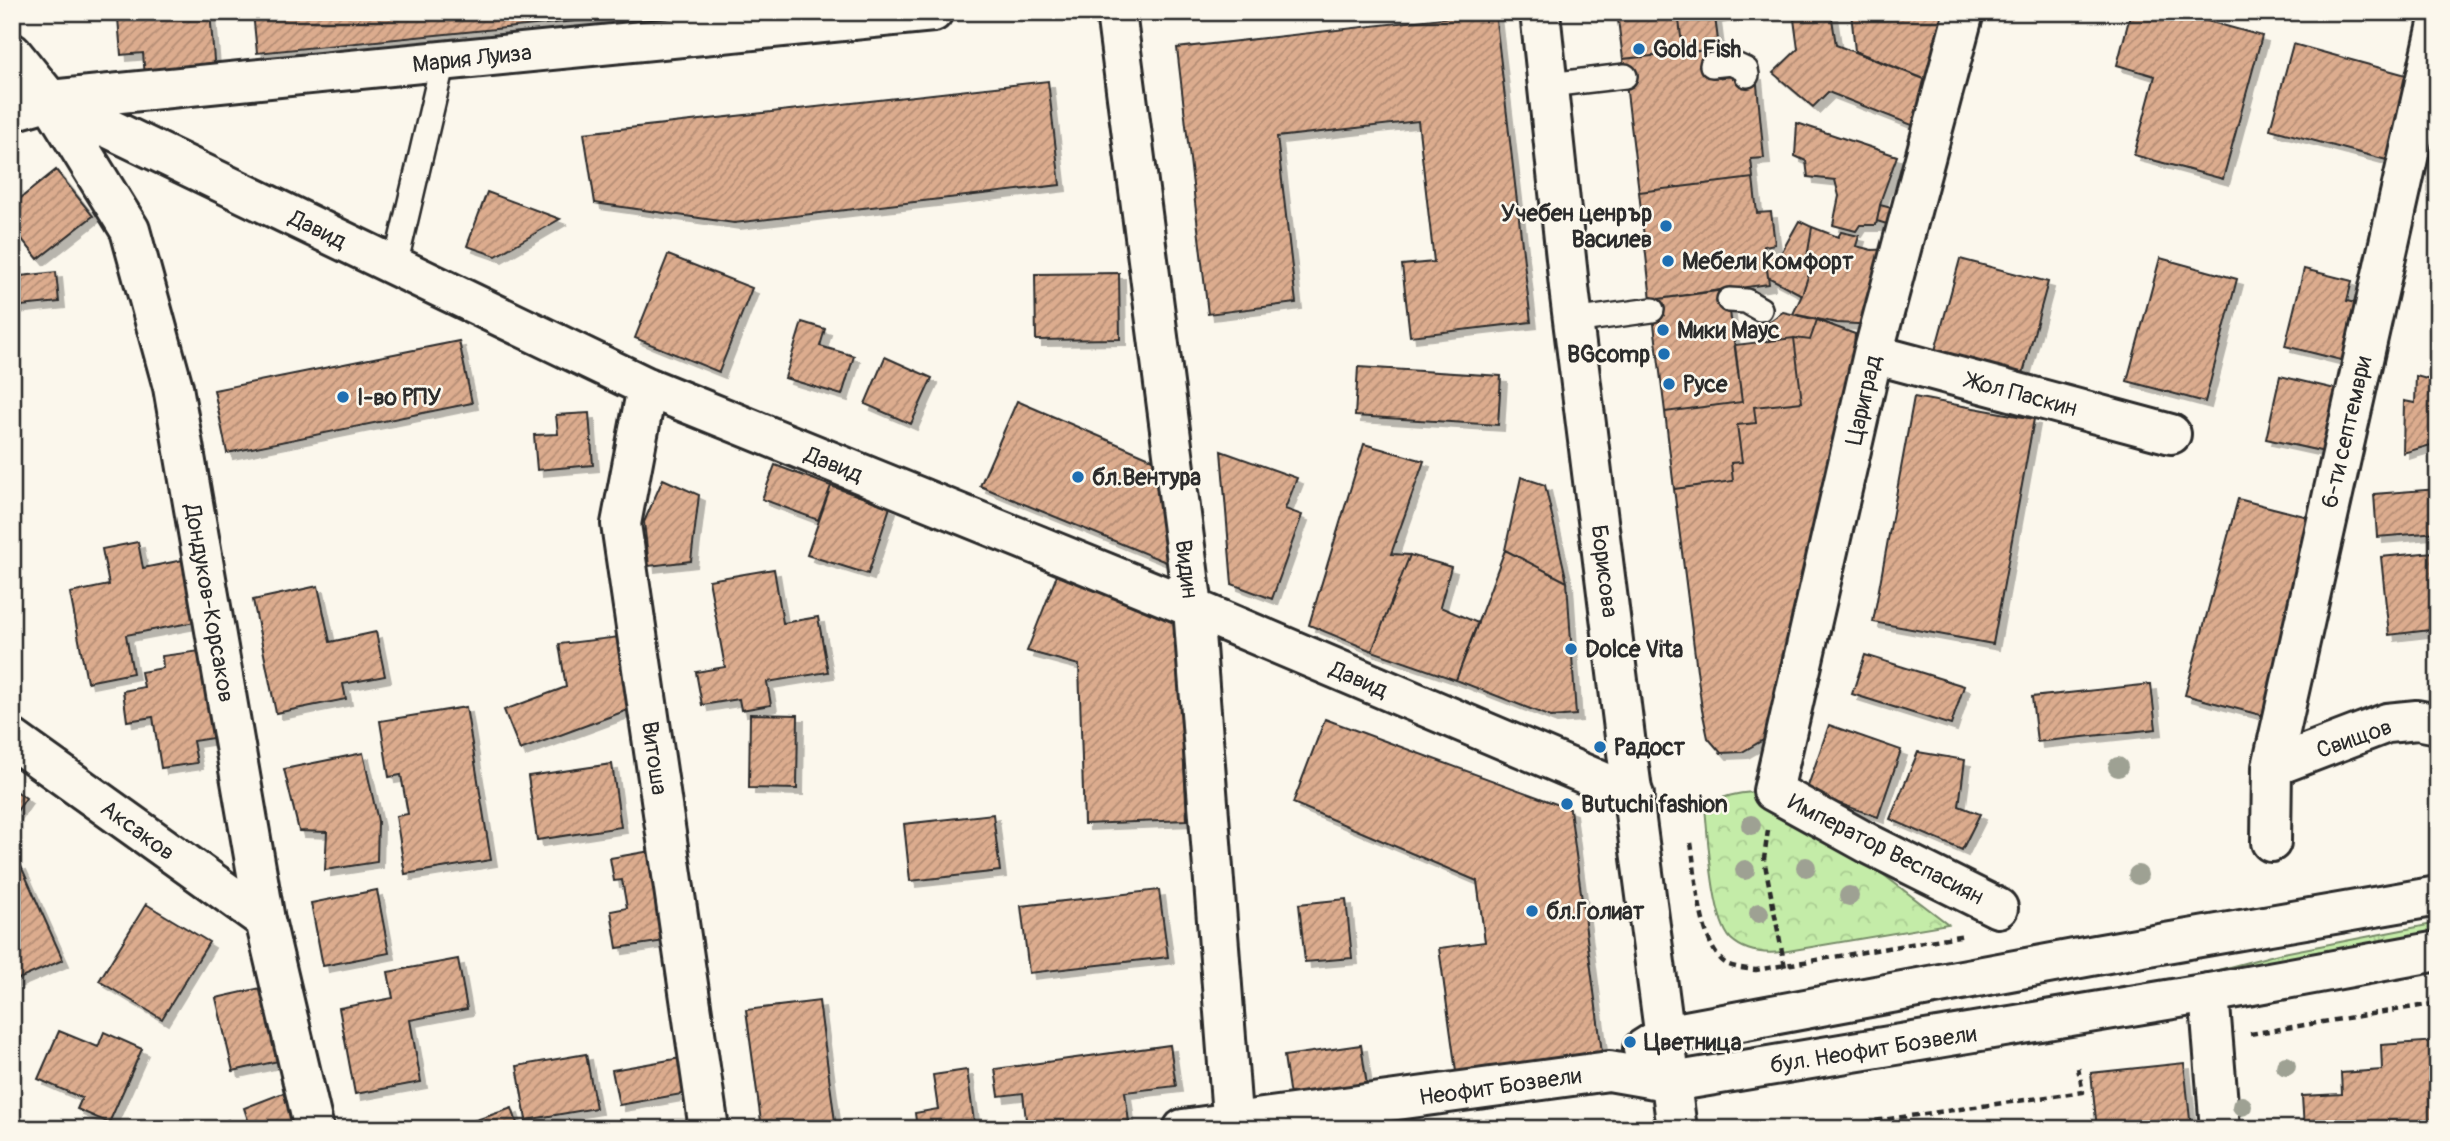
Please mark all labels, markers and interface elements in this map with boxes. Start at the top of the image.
place label: Gold Fish [1653,35,1742,64]
street label: Мария Луиза [411,38,533,79]
marker: Gold Fish [1631,41,1647,57]
place label: Учебен ценрър Василев [1501,199,1652,254]
street label: Давид [284,203,351,256]
marker: Учебен ценрър Василев [1658,218,1674,234]
place label: Мебели Комфорт [1682,247,1854,276]
marker: Мебели Комфорт [1660,253,1676,269]
place label: Мики Маус [1677,316,1780,345]
marker: Мики Маус [1655,322,1671,338]
place label: BGcomp [1567,340,1650,369]
marker: BGcomp [1656,346,1672,362]
street label: Цариград [1839,352,1888,448]
street label: 6-ти септември [2315,353,2378,511]
street label: Жол Паскин [1961,365,2080,423]
place label: Русе [1683,370,1728,399]
marker: Русе [1661,376,1677,392]
place label: I-во РПУ [357,383,441,412]
marker: I-во РПУ [335,389,351,405]
street label: Давид [800,439,867,489]
place label: бл.Вентура [1092,463,1201,492]
marker: бл.Вентура [1070,469,1086,485]
street label: Дондуков-Корсаков [178,501,241,705]
street label: Борисова [1584,523,1625,619]
street label: Видин [1169,538,1204,600]
place label: Dolce Vita [1585,635,1683,664]
marker: Dolce Vita [1563,641,1579,657]
street label: Давид [1325,654,1392,705]
street label: Свищов [2313,712,2396,765]
street label: Витоша [635,719,674,797]
place label: Радост [1614,733,1686,762]
marker: Радост [1592,739,1608,755]
street label: Император Веспасиян [1783,788,1989,911]
place label: Butuchi fashion [1581,790,1728,819]
street label: Аксаков [95,794,180,867]
marker: Butuchi fashion [1559,796,1575,812]
place label: бл.Голиат [1546,897,1645,926]
marker: бл.Голиат [1524,903,1540,919]
street label: бул. Неофит Бозвели [1768,1019,1978,1080]
place label: Цветница [1644,1028,1742,1057]
marker: Цветница [1622,1034,1638,1050]
street label: Неофит Бозвели [1417,1061,1583,1112]

